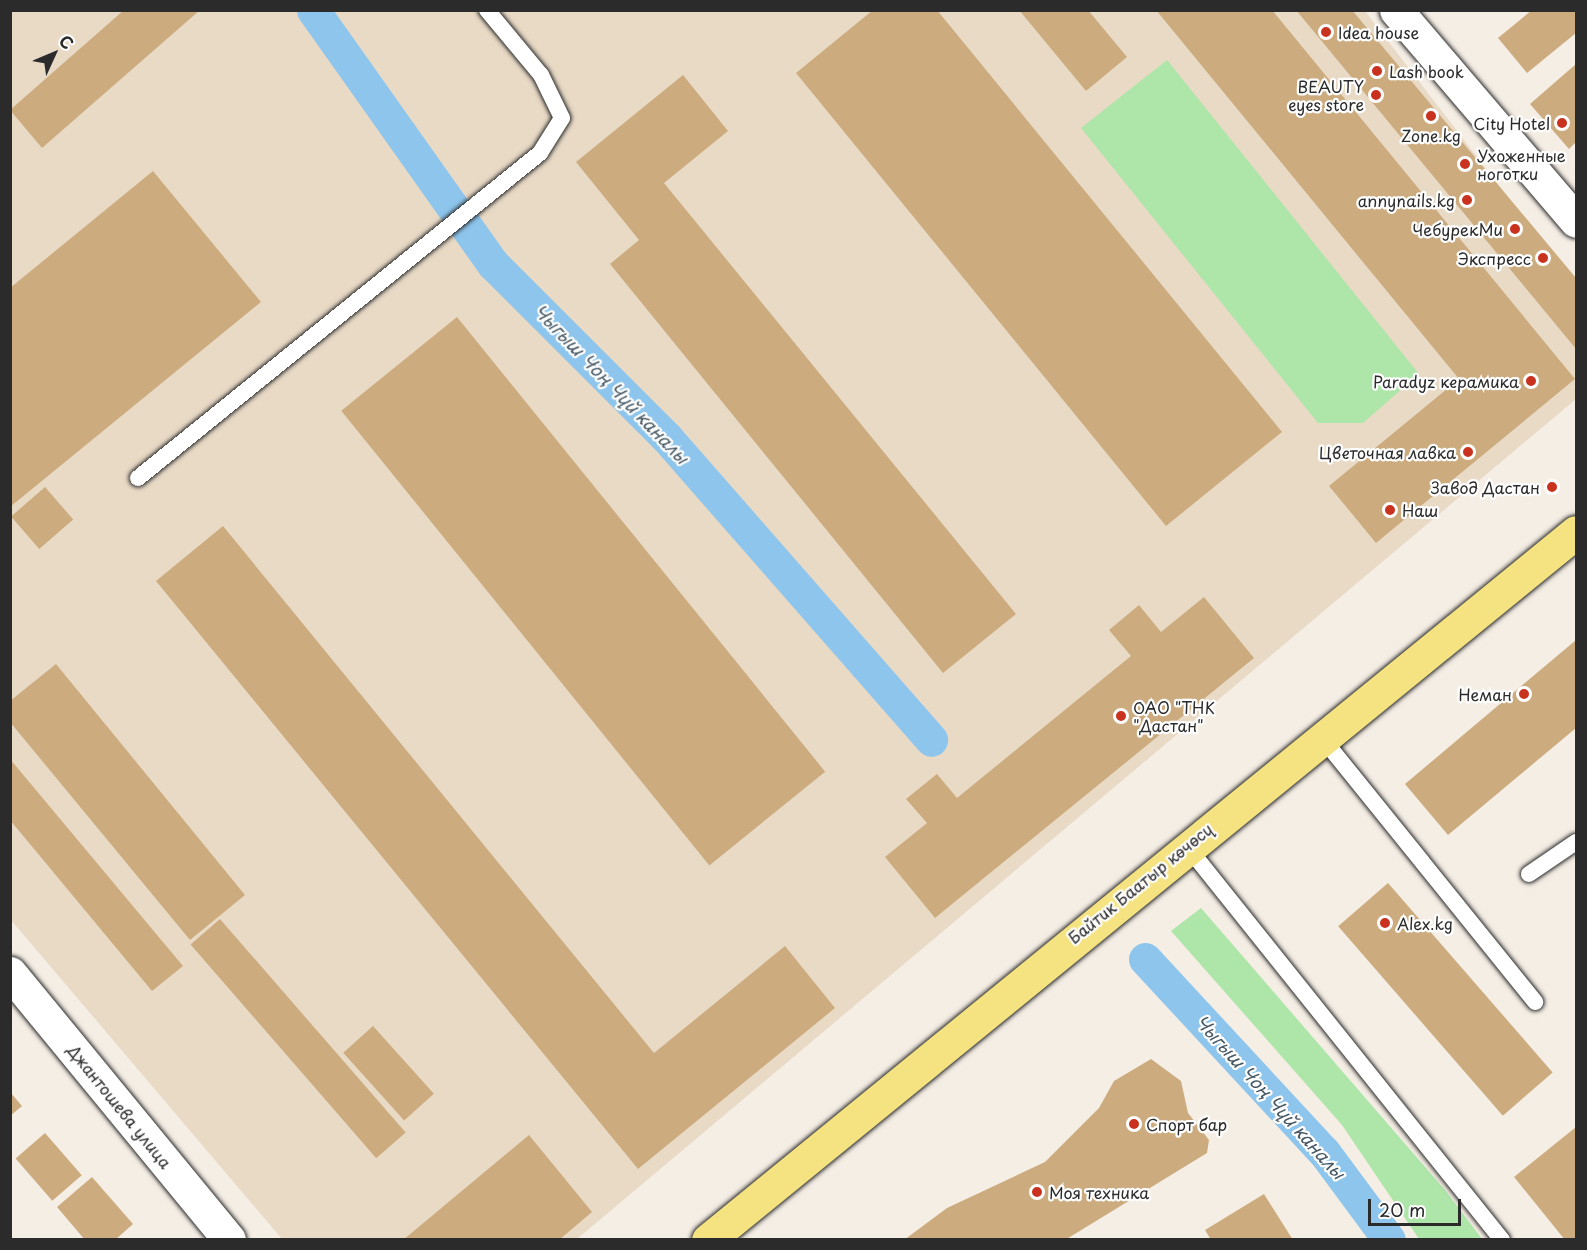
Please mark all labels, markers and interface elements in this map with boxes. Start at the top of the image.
place label: Idea house [1338,22,1419,42]
north arrow [24,24,84,84]
marker: Idea house [1319,25,1333,39]
text: С [54,29,80,54]
place label: Lash book [1389,61,1464,81]
marker: Lash book [1370,64,1384,78]
place label: BEAUTY eyes store [1287,76,1364,114]
marker: BEAUTY eyes store [1369,88,1383,102]
marker: Zone.kg [1424,109,1438,123]
place label: City Hotel [1472,113,1550,133]
marker: City Hotel [1555,116,1569,130]
place label: Zone.kg [1401,125,1461,145]
place label: Ухоженные ноготки [1477,145,1566,183]
marker: Ухоженные ноготки [1458,157,1472,171]
place label: annynails.kg [1358,190,1455,210]
marker: annynails.kg [1460,193,1474,207]
place label: ЧебурекМи [1412,219,1503,239]
marker: ЧебурекМи [1508,222,1522,236]
place label: Экспресс [1458,248,1531,268]
marker: Экспресс [1536,251,1550,265]
water label: Чыгыш Чоң Чүй каналы [529,299,693,469]
place label: Paradyz керамика [1373,371,1519,391]
marker: Paradyz керамика [1524,374,1538,388]
place label: Цветочная лавка [1319,442,1456,462]
marker: Цветочная лавка [1461,445,1475,459]
place label: Завод Дастан [1430,477,1540,497]
marker: Завод Дастан [1545,480,1559,494]
place label: Наш [1402,500,1438,520]
marker: Наш [1383,503,1397,517]
place label: Неман [1458,684,1512,704]
marker: Неман [1517,687,1531,701]
place label: ОАО "ТНК "Дастан" [1133,697,1216,735]
marker: ОАО "ТНК "Дастан" [1114,709,1128,723]
street label: Байтик Баатыр көчөсү [1064,819,1216,947]
place label: Alex.kg [1397,913,1453,933]
marker: Alex.kg [1378,916,1392,930]
water label: Чыгыш Чоң Чүй каналы [1190,1010,1350,1184]
street label: Джантошева улица [64,1040,176,1172]
place label: Спорт бар [1146,1114,1228,1134]
marker: Спорт бар [1127,1117,1141,1131]
place label: Моя техника [1049,1182,1150,1202]
marker: Моя техника [1030,1185,1044,1199]
scale bar [1371,1187,1464,1225]
text: 20 m [1379,1196,1425,1223]

